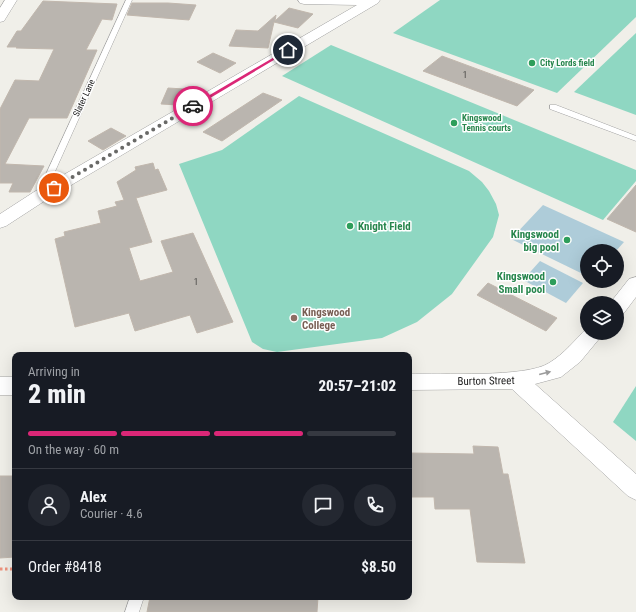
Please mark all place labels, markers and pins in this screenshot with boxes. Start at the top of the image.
pin [271,33,305,67]
marker: City Lords field [527,58,537,68]
place label: City Lords field [540,58,594,68]
place label: Kingswood Tennis courts [462,113,511,133]
marker: Kingswood Tennis courts [449,118,459,128]
pin [37,171,71,205]
place label: Knight Field [358,220,411,233]
marker: Knight Field [345,221,355,231]
place label: Kingswood big pool [511,228,559,254]
marker: Kingswood big pool [562,235,572,245]
place label: Kingswood Small pool [497,270,545,296]
marker: Kingswood Small pool [548,277,558,287]
place label: Kingswood College [302,306,350,332]
marker: Kingswood College [289,313,299,323]

